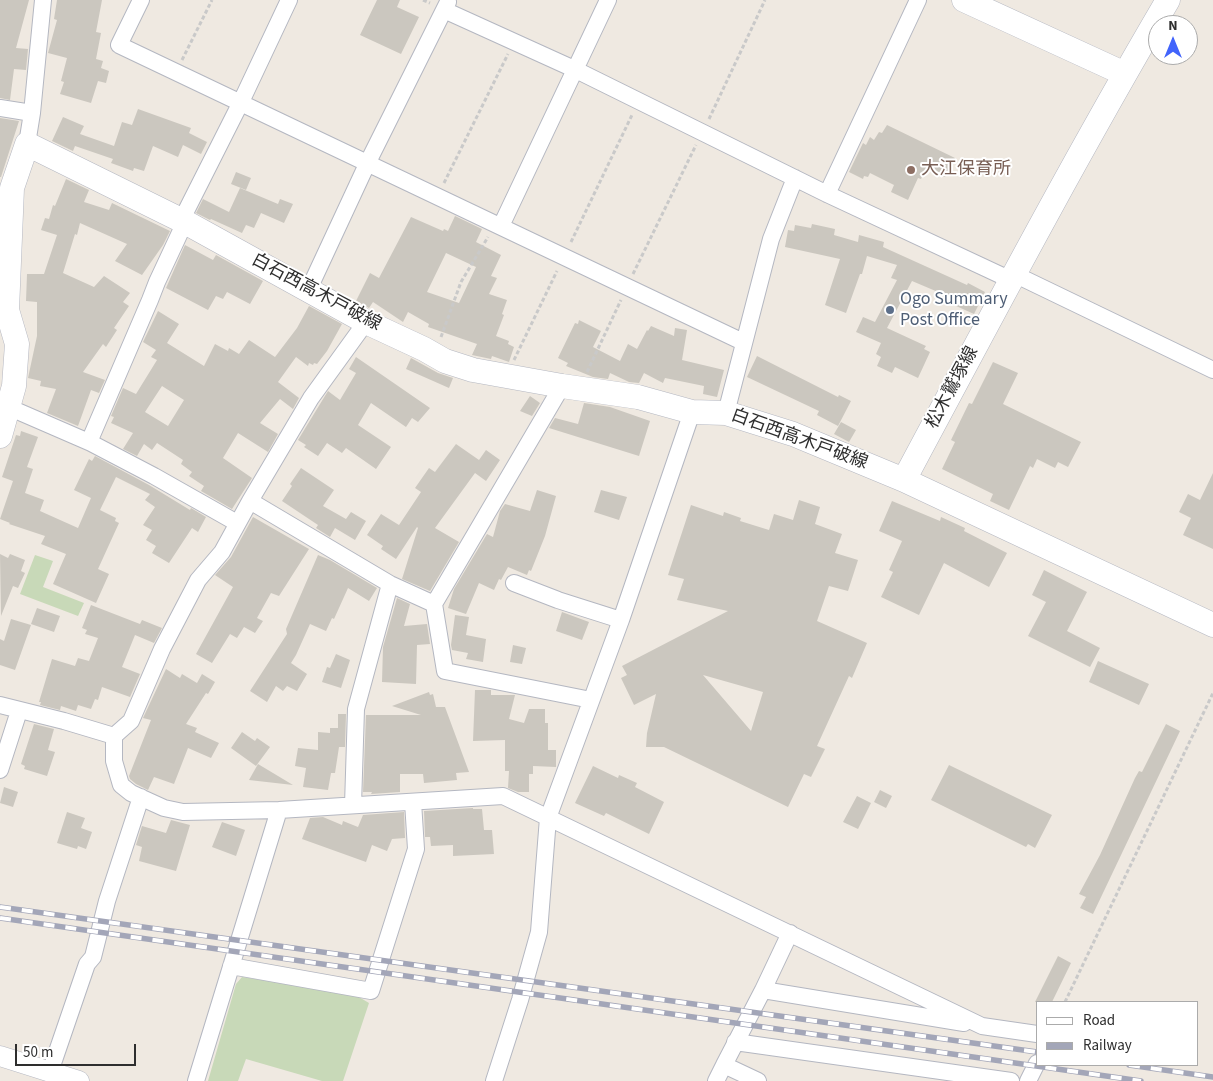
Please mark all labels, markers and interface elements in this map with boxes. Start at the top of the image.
north arrow [1148,15,1198,65]
text: N [1168,16,1178,36]
place label: 大江保育所 [921,159,1011,181]
marker: 大江保育所 [905,164,917,176]
street label: 白石西高木戸破線 [247,250,385,336]
place label: Ogo Summary Post Office [900,289,1008,332]
marker: Ogo Summary Post Office [884,304,896,316]
street label: 松木鷲塚線 [922,343,984,433]
street label: 白石西高木戸破線 [728,405,870,475]
legend [1036,1001,1198,1066]
text: Road [1083,1010,1115,1031]
scale bar [18,1034,139,1066]
text: Railway [1083,1035,1132,1056]
text: 50 m [23,1042,53,1063]

